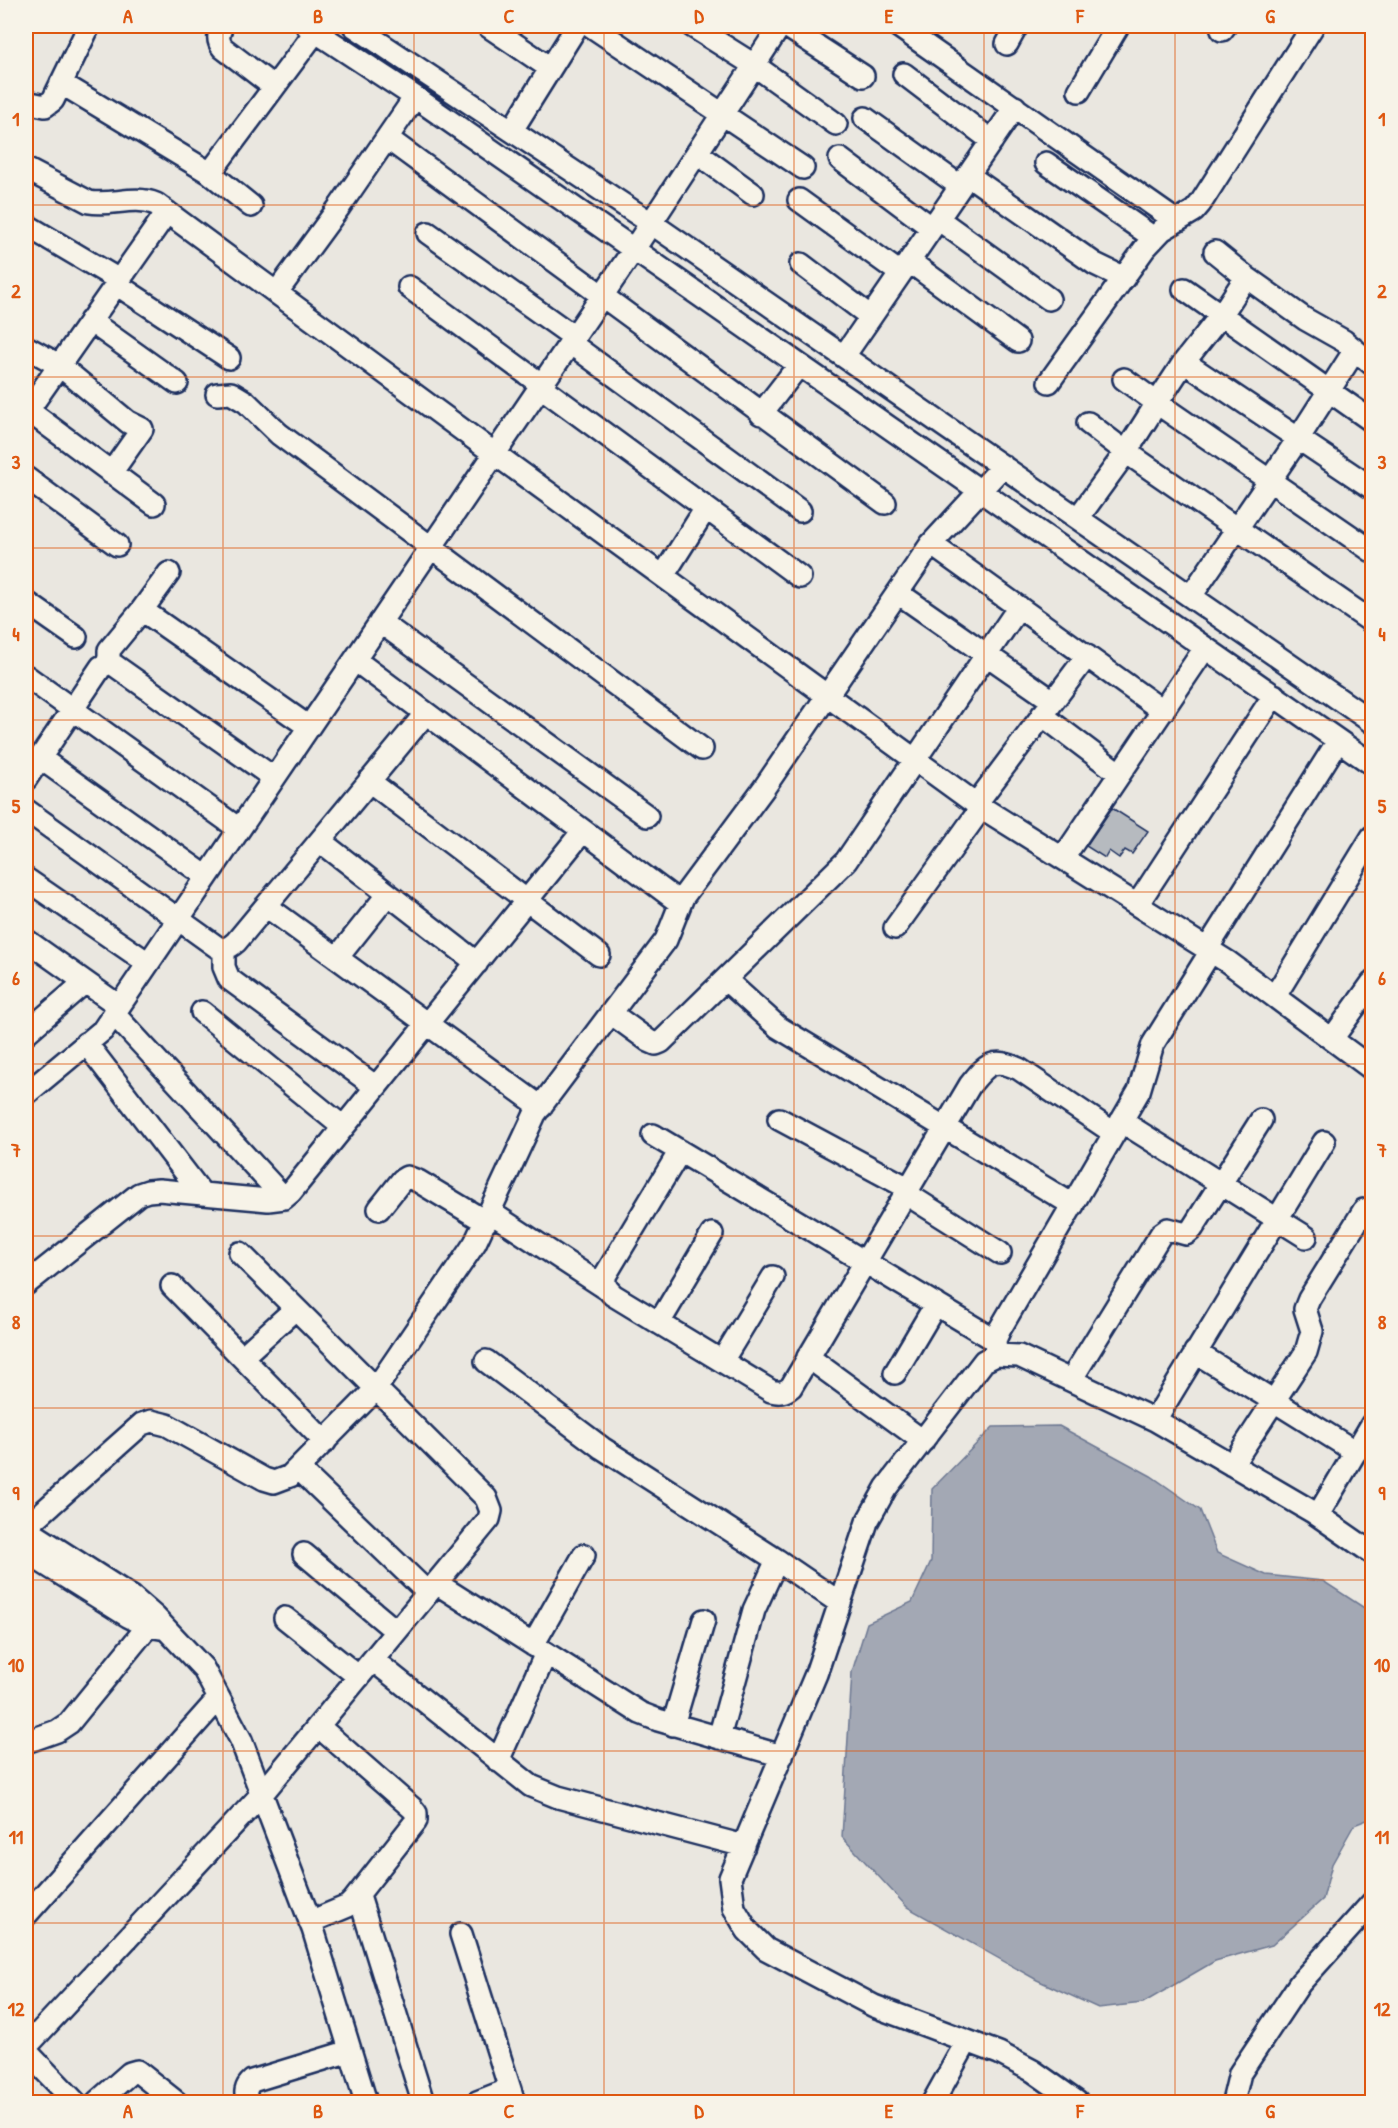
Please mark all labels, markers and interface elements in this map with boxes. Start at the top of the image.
text: A [123,2,133,29]
text: B [313,2,323,29]
text: C [504,2,515,29]
text: D [694,2,704,29]
text: E [885,2,894,29]
text: F [1075,2,1085,29]
text: G [1265,2,1275,29]
text: 1 [12,105,20,132]
text: 1 [1378,105,1386,132]
text: 2 [11,277,21,304]
text: 2 [1377,277,1387,304]
text: 3 [12,448,21,475]
text: 3 [1378,448,1387,475]
text: 4 [12,620,20,647]
text: 4 [1378,620,1386,647]
text: 5 [12,792,21,819]
text: 5 [1378,792,1387,819]
text: 6 [12,964,20,991]
text: 6 [1378,964,1386,991]
text: 7 [10,1136,21,1163]
text: 7 [1376,1136,1387,1163]
text: 8 [12,1308,21,1335]
text: 8 [1378,1308,1387,1335]
text: 9 [12,1479,20,1506]
text: 9 [1378,1479,1386,1506]
text: 10 [8,1651,24,1678]
text: 10 [1374,1651,1390,1678]
text: 11 [9,1823,23,1850]
text: 11 [1375,1823,1389,1850]
text: 12 [8,1995,25,2022]
text: 12 [1374,1995,1391,2022]
text: A [123,2097,133,2124]
text: B [313,2097,323,2124]
text: C [504,2097,515,2124]
text: D [694,2097,704,2124]
text: E [885,2097,894,2124]
text: F [1075,2097,1085,2124]
text: G [1265,2097,1275,2124]

